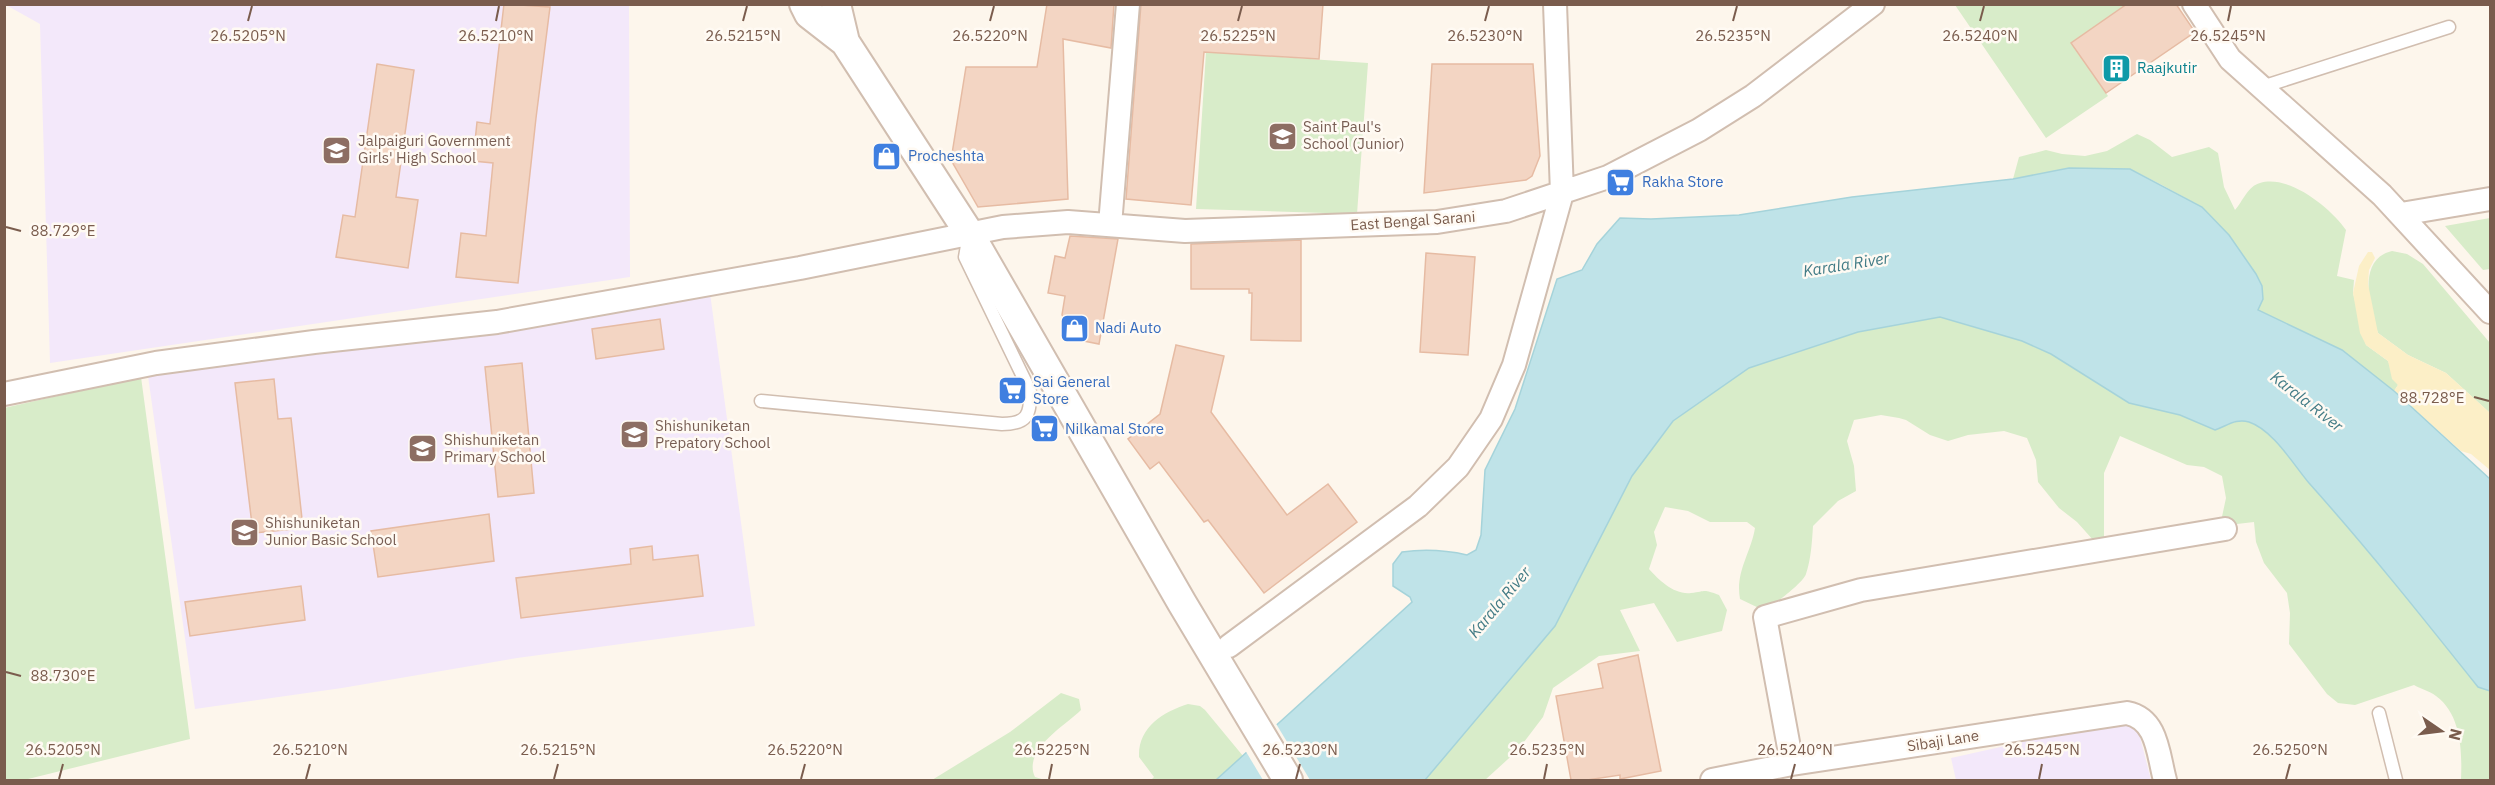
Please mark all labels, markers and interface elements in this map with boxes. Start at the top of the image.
text: 26.5205°N [210,26,286,45]
text: 26.5210°N [458,26,534,45]
text: 26.5215°N [705,26,781,45]
text: 26.5220°N [952,26,1028,45]
text: 26.5225°N [1200,26,1276,45]
text: 26.5230°N [1447,26,1523,45]
text: 26.5235°N [1695,26,1771,45]
text: 26.5240°N [1942,26,2018,45]
text: 26.5245°N [2190,26,2266,45]
building icon: Raajkutir [2100,52,2132,84]
place label: Raajkutir [2137,58,2198,77]
place label: Saint Paul's School (Junior) [1303,117,1405,153]
school or university icon: Saint Paul's School (Junior) [1266,120,1298,152]
place label: Jalpaiguri Government Girls' High School [358,131,511,167]
school or university icon: Jalpaiguri Government Girls' High School [321,134,353,166]
shop icon: Procheshta [871,140,903,172]
place label: Procheshta [908,146,984,165]
supermarket icon: Rakha Store [1605,166,1637,198]
place label: Rakha Store [1642,172,1723,191]
street label: East Bengal Sarani [1350,207,1476,234]
text: 88.729°E [31,221,95,240]
water label: Karala River [1802,247,1892,281]
shop icon: Nadi Auto [1058,312,1090,344]
place label: Nadi Auto [1095,318,1161,337]
water label: Karala River [2267,366,2348,436]
place label: Sai General Store [1033,372,1110,408]
supermarket icon: Sai General Store [996,375,1028,407]
text: 88.728°E [2400,388,2464,407]
supermarket icon: Nilkamal Store [1028,413,1060,445]
place label: Shishuniketan Prepatory School [655,416,770,452]
school or university icon: Shishuniketan Prepatory School [618,419,650,451]
place label: Nilkamal Store [1065,419,1164,438]
place label: Shishuniketan Primary School [444,430,546,466]
school or university icon: Shishuniketan Primary School [407,433,439,465]
place label: Shishuniketan Junior Basic School [265,513,397,549]
school or university icon: Shishuniketan Junior Basic School [228,516,260,548]
water label: Karala River [1463,561,1535,642]
text: 88.730°E [31,666,95,685]
north arrow [2411,701,2471,761]
street label: Sibaji Lane [1906,725,1980,756]
text: N [2444,727,2467,743]
text: 26.5205°N [25,740,101,759]
text: 26.5210°N [272,740,348,759]
text: 26.5215°N [520,740,596,759]
text: 26.5220°N [767,740,843,759]
text: 26.5225°N [1014,740,1090,759]
text: 26.5230°N [1262,740,1338,759]
text: 26.5235°N [1509,740,1585,759]
text: 26.5240°N [1757,740,1833,759]
text: 26.5245°N [2004,740,2080,759]
text: 26.5250°N [2252,740,2328,759]

